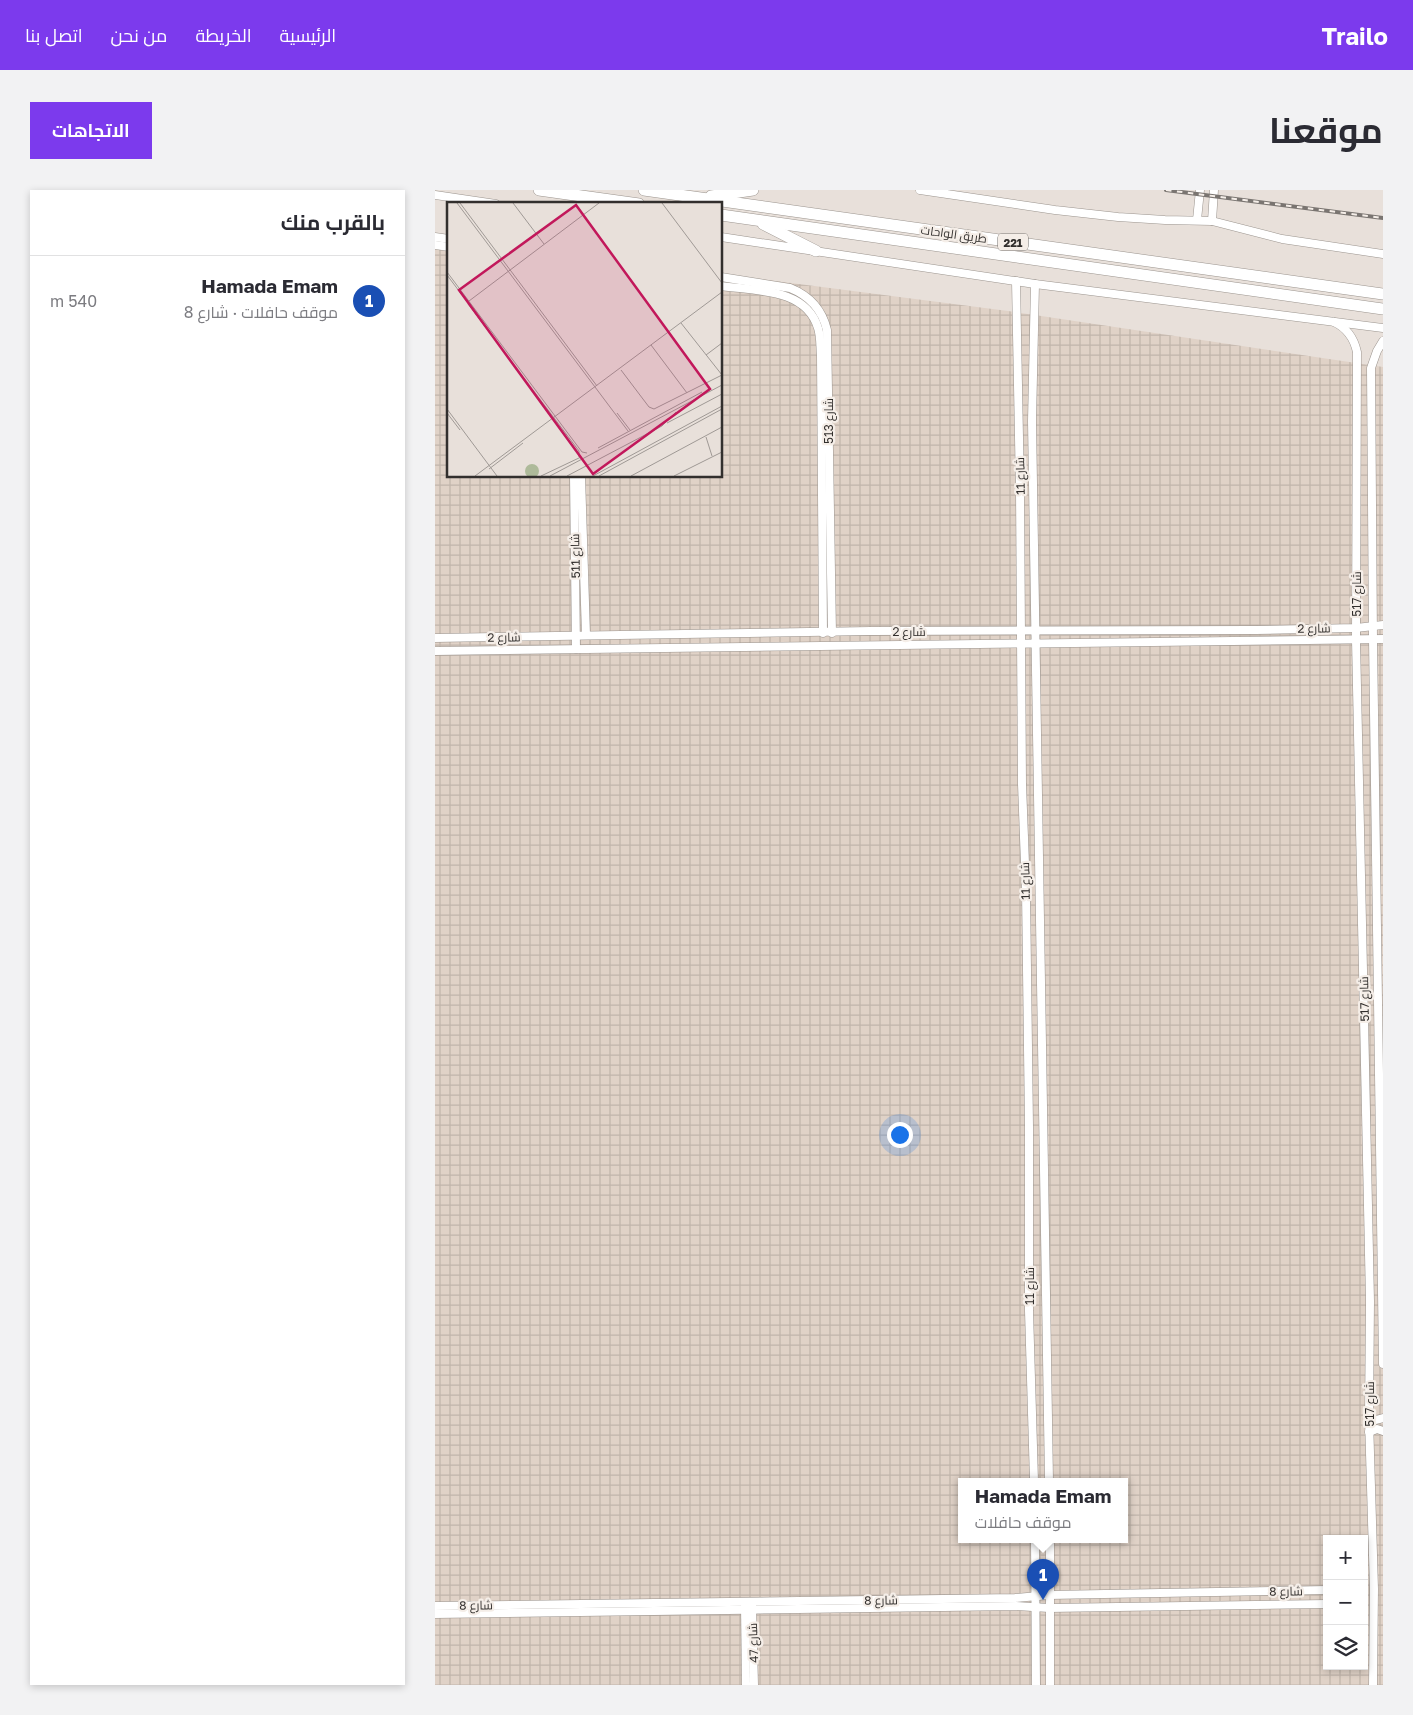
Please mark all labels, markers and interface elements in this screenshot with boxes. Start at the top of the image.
text: Trailo [1322,21,1388,50]
text: اتصل بنا [25,24,83,46]
text: من نحن [111,24,167,46]
text: الخريطة [195,24,252,46]
text: الرئيسية [280,24,336,46]
button: الاتجاهات [30,102,152,159]
text: موقعنا [1269,109,1383,151]
inset map [447,202,723,478]
text: بالقرب منك [281,209,385,235]
street label: طريق الواحات [920,222,988,246]
road number: 221 [998,234,1028,251]
text: Hamada Emam [201,274,338,297]
text: 540 m [50,291,97,311]
text: 1 [365,291,373,311]
text: موقف حافلات · شارع 8 [184,302,338,322]
street label: شارع 513 [821,398,837,444]
street label: شارع 11 [1012,457,1029,495]
street label: شارع 511 [567,533,584,579]
street label: شارع 517 [1349,571,1365,617]
street label: شارع 2 [1297,620,1331,637]
street label: شارع 2 [892,624,926,640]
street label: شارع 2 [487,629,521,646]
street label: شارع 11 [1017,862,1034,900]
street label: شارع 517 [1356,976,1373,1022]
your location [887,1122,913,1148]
street label: شارع 11 [1022,1267,1038,1305]
street label: شارع 517 [1362,1381,1378,1427]
popup [958,1478,1128,1543]
text: Hamada Emam [975,1484,1111,1507]
text: موقف حافلات [975,1512,1071,1532]
map controls [1323,1535,1368,1670]
button: + [1323,1535,1368,1580]
pin: 1 [1027,1559,1059,1600]
button: − [1323,1580,1368,1625]
street label: شارع 8 [1269,1583,1303,1600]
street label: شارع 8 [864,1592,898,1609]
street label: شارع 8 [459,1597,493,1614]
street label: شارع 47 [745,1623,762,1663]
button: layers [1323,1625,1368,1670]

